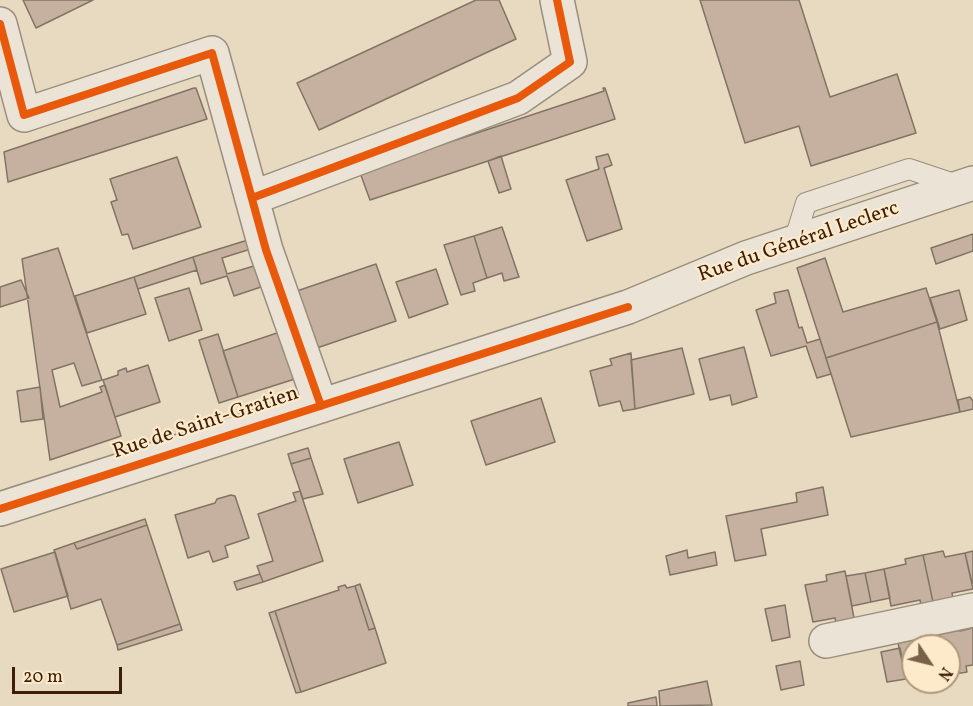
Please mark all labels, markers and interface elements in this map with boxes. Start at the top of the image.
street label: Rue du Général Leclerc [695,197,903,289]
street label: Rue de Saint-Gratien [110,382,302,466]
north arrow [901,634,961,694]
scale bar [15,655,124,693]
text: N [932,662,956,684]
text: 20 m [23,665,63,690]

